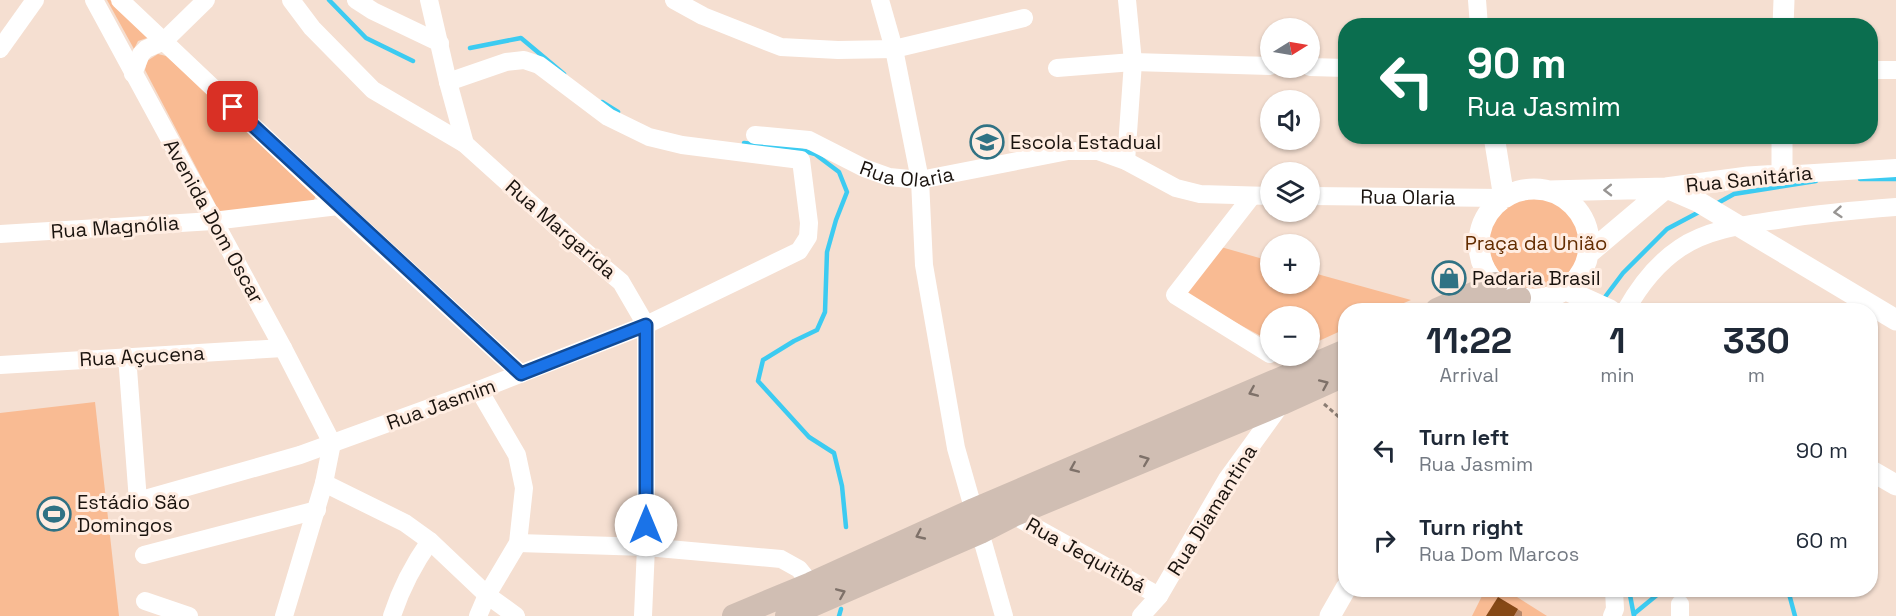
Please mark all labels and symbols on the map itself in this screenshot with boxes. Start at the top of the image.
north arrow [1260,18,1320,78]
pin [207,81,258,132]
school or university icon: Escola Estadual [969,124,1005,160]
place label: Escola Estadual [1010,129,1161,155]
street label: Avenida Dom Oscar [158,134,270,308]
street label: Rua Olaria [856,155,956,193]
street label: Rua Sanitária [1684,159,1814,199]
street label: Rua Margarida [500,174,622,284]
street label: Rua Olaria [1360,184,1456,211]
one-way arrow [1603,184,1612,196]
one-way arrow [1833,205,1842,218]
street label: Rua Magnólia [50,210,180,244]
park label: Praça da União [1465,230,1607,256]
shop icon: Padaria Brasil [1431,260,1467,296]
place label: Padaria Brasil [1472,265,1601,291]
street label: Rua Açucena [79,340,205,372]
street label: Rua Jasmim [383,372,499,436]
one-way arrow [1318,379,1329,391]
one-way arrow [1249,384,1260,396]
street label: Rua Diamantina [1161,440,1263,580]
one-way arrow [1138,455,1149,467]
one-way arrow [1069,461,1080,473]
place label: Estádio São Domingos [77,489,190,538]
position arrow [614,493,678,557]
sports icon: Estádio São Domingos [36,496,72,532]
street label: Rua Jequitibá [1021,511,1151,599]
one-way arrow [916,527,927,539]
one-way arrow [834,588,845,600]

